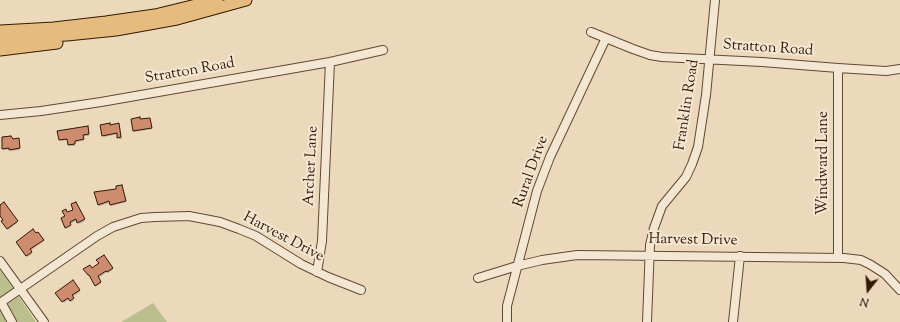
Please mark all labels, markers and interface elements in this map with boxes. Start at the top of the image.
street label: Stratton Road [722,37,814,61]
street label: Stratton Road [144,55,236,89]
street label: Franklin Road [672,58,704,152]
street label: Windward Lane [815,111,833,215]
street label: Archer Lane [301,125,323,207]
street label: Rural Drive [511,134,553,210]
street label: Harvest Drive [240,209,326,267]
street label: Harvest Drive [648,231,738,251]
north arrow [848,270,888,310]
text: N [858,293,871,310]

